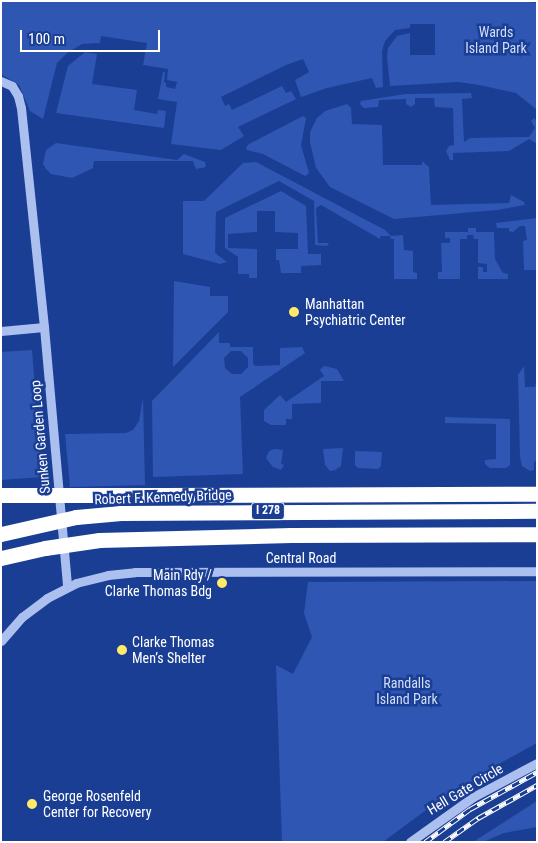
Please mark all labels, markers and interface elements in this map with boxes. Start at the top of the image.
scale bar [22,20,162,52]
park label: Wards Island Park [465,24,527,56]
text: 100 m [28,30,65,48]
place label: Manhattan Psychiatric Center [305,296,406,328]
marker: Manhattan Psychiatric Center [287,305,301,319]
street label: Sunken Garden Loop [27,380,53,494]
street label: Robert F. Kennedy Bridge [94,486,232,508]
road number: I 278 [250,502,286,520]
street label: Central Road [266,550,336,566]
place label: Main Rdy / Clarke Thomas Bdg [105,567,212,600]
marker: Main Rdy / Clarke Thomas Bdg [216,577,228,589]
place label: Clarke Thomas Men’s Shelter [132,634,215,666]
marker: Clarke Thomas Men’s Shelter [116,644,128,656]
park label: Randalls Island Park [376,675,438,708]
street label: Hell Gate Circle [424,760,506,818]
place label: George Rosenfeld Center for Recovery [43,788,151,820]
marker: George Rosenfeld Center for Recovery [25,797,39,811]

